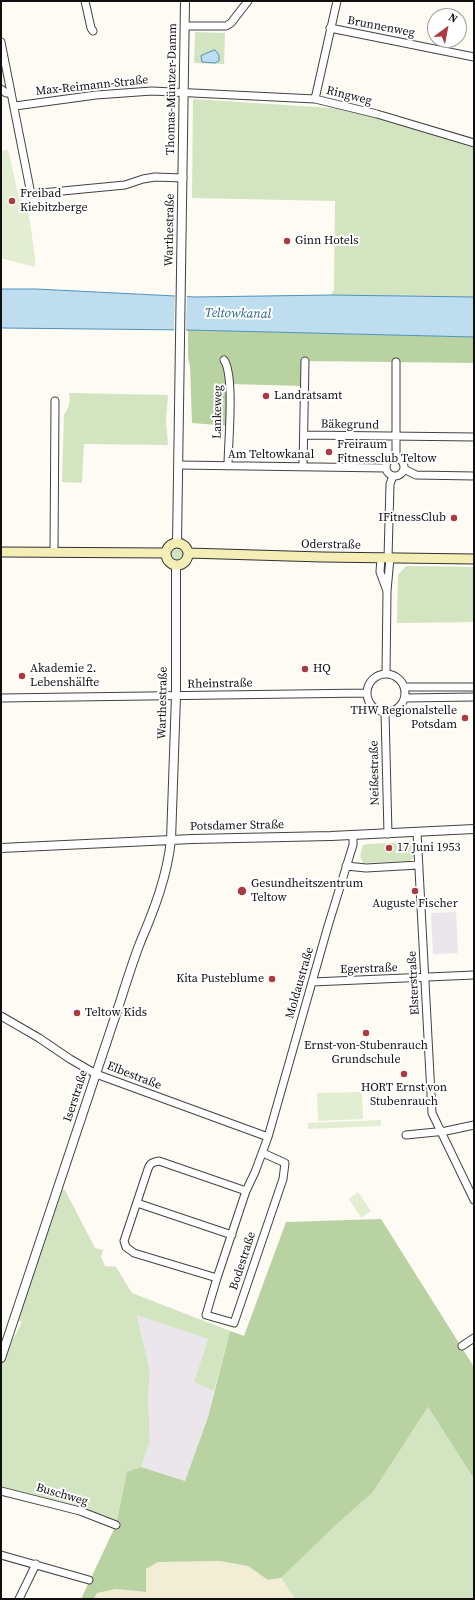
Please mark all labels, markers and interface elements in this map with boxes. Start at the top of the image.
north arrow [427,8,467,48]
text: N [446,10,460,27]
street label: Brunnenweg [346,13,416,41]
street label: Thomas-Müntzer-Damm [164,23,180,155]
street label: Max-Reimann-Straße [35,73,149,99]
street label: Ringweg [325,83,373,109]
place label: Freibad Kiebitzberge [20,187,88,215]
street label: Warthestraße [162,194,178,266]
marker: Freibad Kiebitzberge [7,196,17,206]
place label: Ginn Hotels [295,234,358,248]
marker: Ginn Hotels [282,236,292,246]
water label: Teltowkanal [205,306,271,322]
street label: Lankeweg [210,385,226,439]
place label: Landratsamt [274,389,342,403]
marker: Landratsamt [261,391,271,401]
street label: Bäkegrund [321,417,379,433]
place label: Freiraum Fitnessclub Teltow [337,438,437,466]
marker: Freiraum Fitnessclub Teltow [324,447,334,457]
street label: Am Teltowkanal [228,448,314,462]
place label: IFitnessClub [379,511,446,525]
marker: IFitnessClub [449,513,459,523]
street label: Oderstraße [301,537,361,553]
place label: Akademie 2. Lebenshälfte [30,662,99,690]
place label: HQ [313,662,331,676]
marker: HQ [300,664,310,674]
street label: Warthestraße [155,667,171,739]
marker: Akademie 2. Lebenshälfte [17,671,27,681]
street label: Rheinstraße [187,676,253,692]
place label: THW Regionalstelle Potsdam [350,704,457,732]
marker: THW Regionalstelle Potsdam [460,713,470,723]
street label: Neißestraße [367,740,383,806]
street label: Potsdamer Straße [190,818,284,834]
place label: 17 Juni 1953 [397,841,461,855]
marker: 17 Juni 1953 [384,843,394,853]
place label: Gesundheitszentrum Teltow [251,877,363,905]
marker: Gesundheitszentrum Teltow [236,885,248,897]
marker: Auguste Fischer [410,886,420,896]
place label: Auguste Fischer [372,897,458,911]
street label: Moldaustraße [283,946,317,1020]
street label: Elsterstraße [405,950,423,1016]
street label: Egerstraße [340,961,398,977]
place label: Kita Pusteblume [176,972,264,986]
marker: Kita Pusteblume [267,974,277,984]
place label: Teltow Kids [85,1006,147,1020]
marker: Teltow Kids [72,1008,82,1018]
marker: Ernst-von-Stubenrauch Grundschule [361,1028,371,1038]
place label: Ernst-von-Stubenrauch Grundschule [304,1039,428,1067]
street label: Elbestraße [105,1059,163,1093]
street label: Iserstraße [61,1068,91,1124]
marker: HORT Ernst von Stubenrauch [399,1069,409,1079]
place label: HORT Ernst von Stubenrauch [361,1081,447,1109]
street label: Bodestraße [227,1230,259,1292]
street label: Buschweg [34,1481,90,1509]

